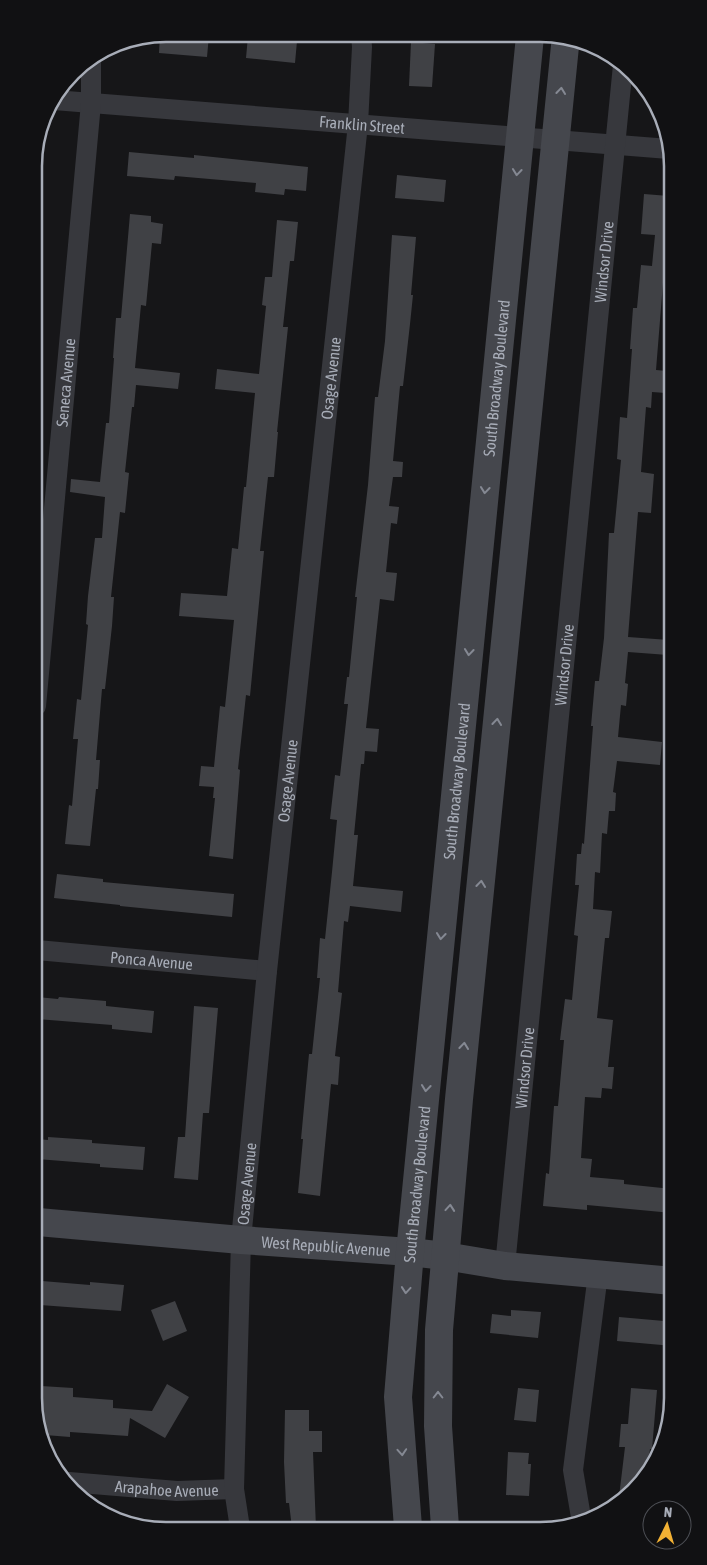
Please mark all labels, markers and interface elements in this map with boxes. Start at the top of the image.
one-way arrow [555,87,566,95]
street label: Franklin Street [319,112,406,137]
one-way arrow [511,168,522,176]
street label: Windsor Drive [591,220,617,303]
street label: South Broadway Boulevard [480,299,513,457]
street label: Osage Avenue [317,336,344,420]
street label: Seneca Avenue [53,337,79,427]
one-way arrow [480,487,491,495]
street label: Windsor Drive [551,623,577,707]
one-way arrow [464,648,475,656]
street label: South Broadway Boulevard [440,702,473,860]
one-way arrow [491,718,502,726]
street label: Osage Avenue [274,739,301,823]
one-way arrow [475,880,486,888]
one-way arrow [436,932,447,940]
street label: Ponca Avenue [109,948,194,973]
street label: Windsor Drive [511,1026,537,1110]
one-way arrow [459,1041,470,1049]
one-way arrow [421,1084,432,1092]
street label: South Broadway Boulevard [400,1105,433,1263]
street label: Osage Avenue [233,1142,259,1226]
one-way arrow [444,1203,455,1211]
street label: West Republic Avenue [261,1232,391,1260]
one-way arrow [401,1287,412,1295]
one-way arrow [433,1391,443,1399]
one-way arrow [396,1449,407,1457]
street label: Arapahoe Avenue [114,1477,219,1500]
north arrow [642,1500,692,1550]
text: N [663,1504,673,1520]

